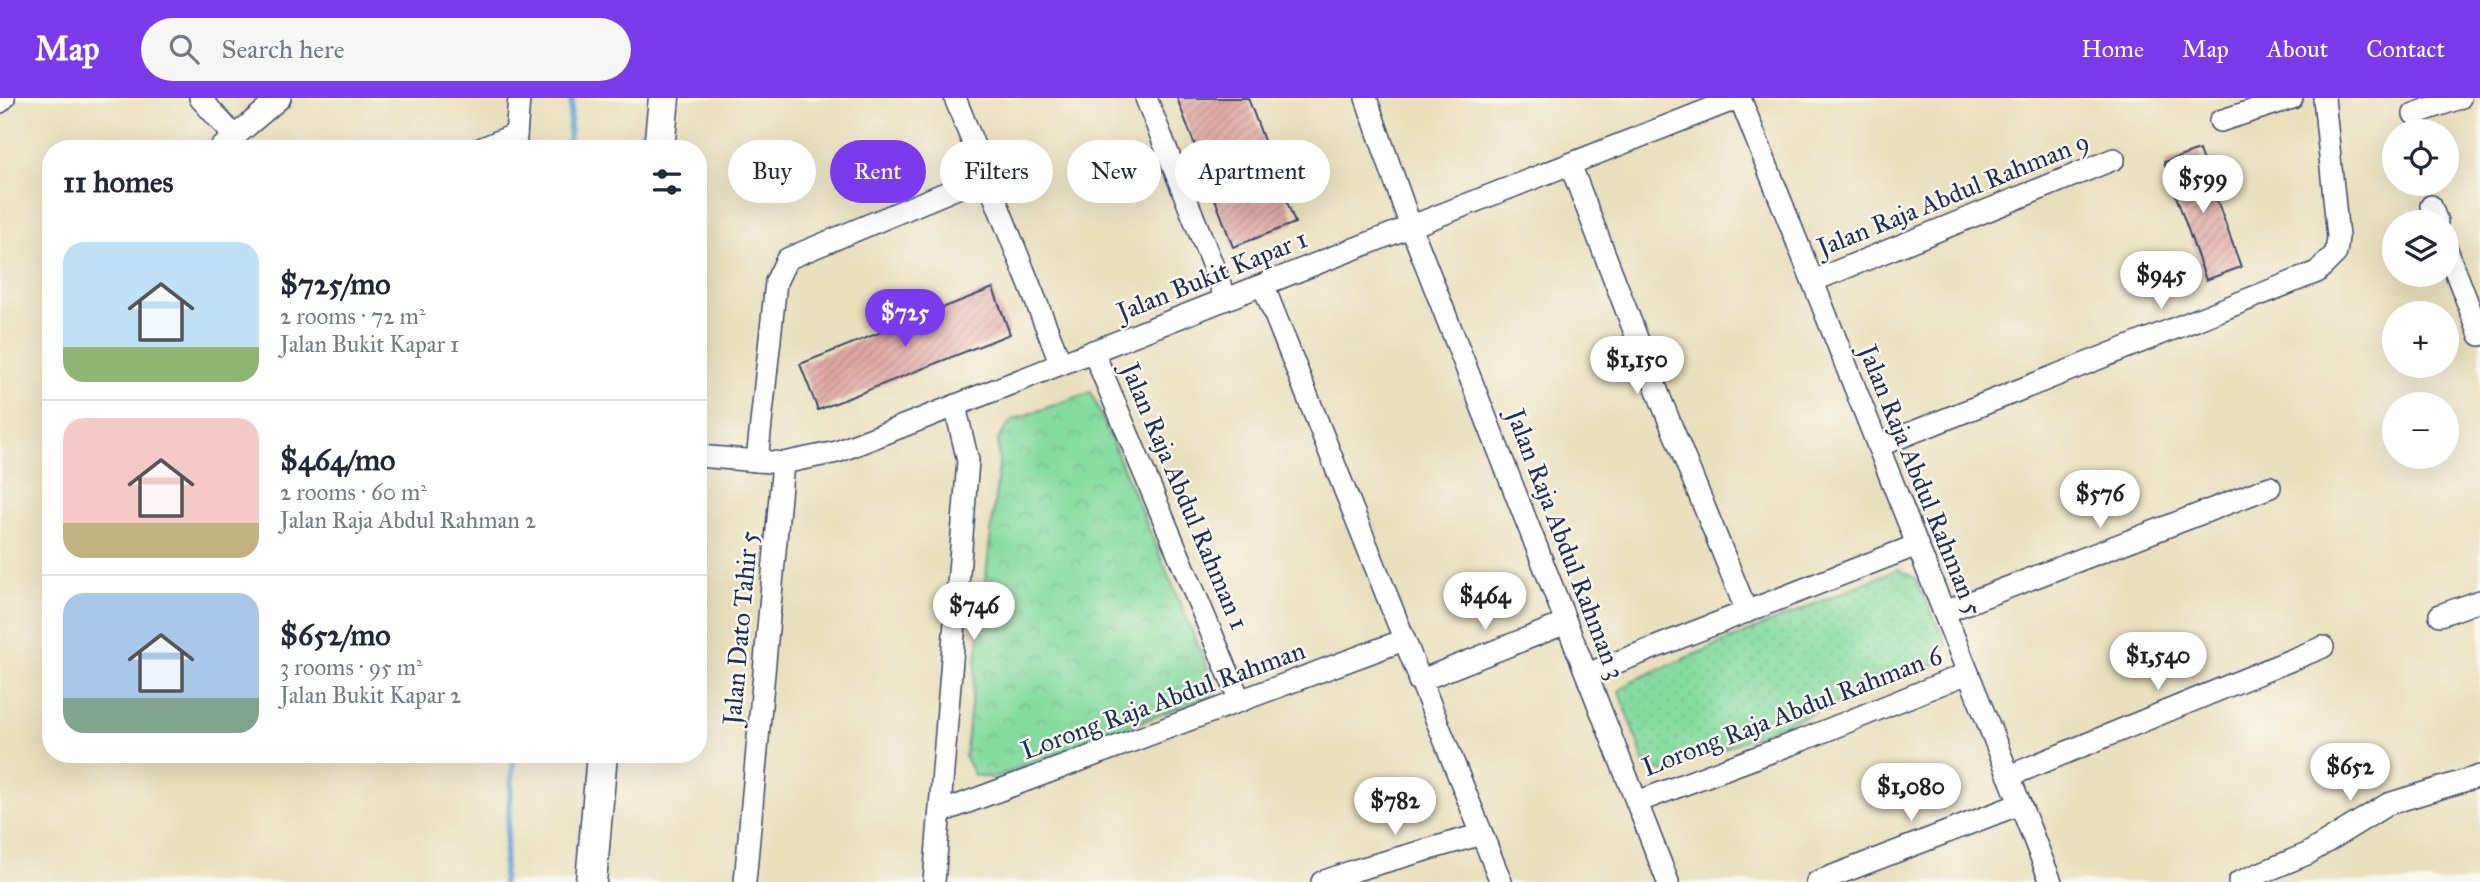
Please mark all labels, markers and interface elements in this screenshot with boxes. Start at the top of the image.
search box [141,18,631,81]
text: Map [35,29,99,69]
icon: search [165,30,203,68]
text: Search here [221,33,345,65]
text: Home [2081,34,2144,64]
text: Map [2182,34,2229,64]
text: About [2267,34,2328,64]
text: Contact [2366,34,2445,64]
map controls [2382,119,2459,469]
button: locate [2382,119,2459,196]
street label: Jalan Raja Abdul Rahman 9 [1810,125,2094,264]
chip: Buy [728,140,816,203]
chip: Rent [830,140,926,203]
chip: Filters [940,140,1053,203]
chip: New [1067,140,1161,203]
chip: Apartment [1175,140,1330,203]
pin: $599 [2162,156,2244,215]
icon: filters [648,163,686,201]
text: 11 homes [63,164,174,200]
text: $599 [2178,164,2228,192]
button: layers [2382,210,2459,287]
street label: Jalan Bukit Kapar 1 [1109,222,1312,329]
pin: $945 [2120,252,2202,311]
text: $945 [2136,260,2186,288]
text: $725/mo [280,266,391,302]
icon: home [119,270,203,354]
pin: $725 [864,289,946,349]
text: $725 [881,298,929,326]
button: + [2382,301,2459,378]
text: 2 rooms · 72 m² [280,302,425,330]
text: Jalan Bukit Kapar 1 [280,330,459,358]
pin: $1,150 [1580,336,1694,396]
street label: Jalan Raja Abdul Rahman 5 [1851,337,1990,620]
text: $1,150 [1606,345,1668,373]
street label: Jalan Raja Abdul Rahman 1 [1113,355,1256,634]
button: − [2382,392,2459,469]
street label: Jalan Raja Abdul Rahman 3 [1499,401,1632,684]
text: $464/mo [280,442,395,478]
icon: home [119,446,203,530]
pin: $576 [2059,470,2141,530]
text: 2 rooms · 60 m² [280,478,427,506]
text: $576 [2076,479,2124,507]
text: Jalan Raja Abdul Rahman 2 [280,506,536,534]
street label: Jalan Dato Tahir 5 [715,530,764,729]
pin: $464 [1444,573,1526,632]
text: $464 [1459,581,1511,609]
pin: $746 [933,582,1015,642]
text: $746 [949,591,999,619]
text: $652/mo [280,617,391,653]
icon: home [119,621,203,705]
pin: $1,540 [2101,632,2215,692]
street label: Lorong Raja Abdul Rahman [1017,634,1309,766]
street label: Lorong Raja Abdul Rahman 6 [1638,639,1947,783]
text: $1,540 [2126,641,2190,669]
text: 3 rooms · 95 m² [280,653,423,681]
text: Jalan Bukit Kapar 2 [280,681,461,709]
pin: $652 [2309,744,2391,803]
text: $652 [2326,752,2374,780]
pin: $1,080 [1854,764,1968,823]
text: $1,080 [1877,772,1945,800]
pin: $782 [1354,778,1436,837]
text: $782 [1370,786,1420,814]

